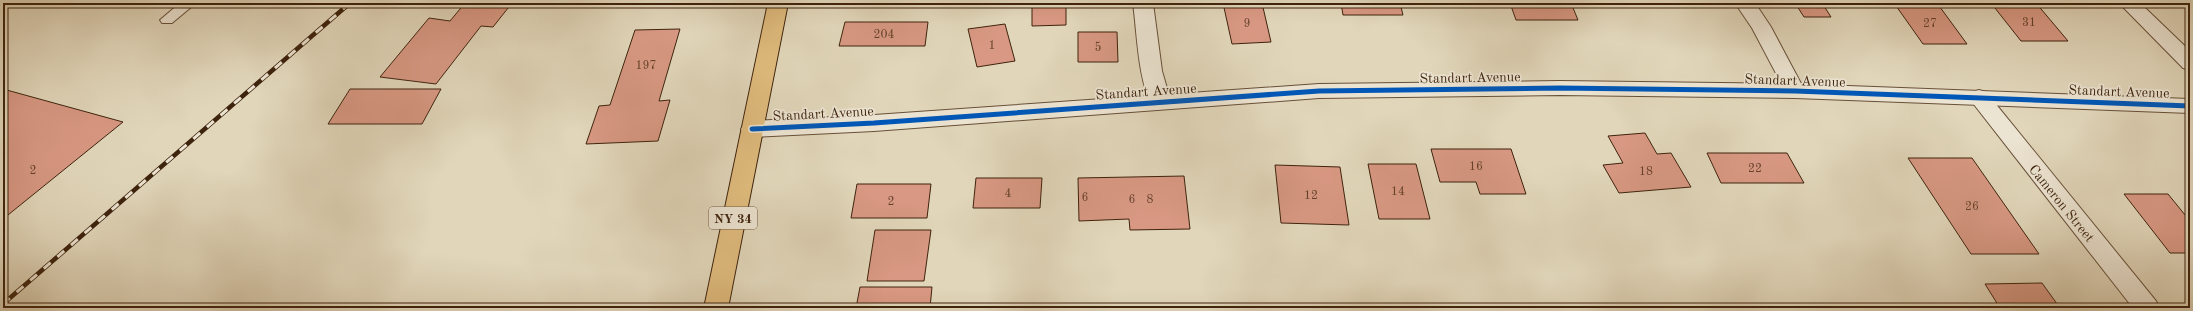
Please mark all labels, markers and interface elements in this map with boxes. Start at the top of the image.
house number: 31 [2022,17,2036,29]
house number: 9 [1244,18,1250,30]
house number: 27 [1923,18,1937,30]
house number: 204 [874,29,894,41]
house number: 1 [989,40,995,52]
house number: 5 [1095,41,1102,54]
house number: 197 [636,60,656,72]
street label: Standart Avenue [1419,70,1521,86]
street label: Standart Avenue [1744,72,1846,90]
street label: Standart Avenue [1095,81,1197,103]
street label: Standart Avenue [2068,83,2170,101]
street label: Standart Avenue [772,104,874,124]
house number: 16 [1469,161,1483,173]
street label: Cameron Street [2026,162,2097,245]
house number: 22 [1748,163,1762,175]
house number: 2 [30,165,36,177]
house number: 18 [1639,166,1653,178]
house number: 14 [1391,186,1405,198]
house number: 4 [1005,188,1012,200]
house number: 12 [1304,190,1318,202]
house number: 6 [1082,192,1089,204]
house number: 6 [1129,194,1136,206]
house number: 8 [1147,194,1154,206]
house number: 2 [888,196,894,208]
house number: 26 [1965,201,1979,213]
road number: NY 34 [709,207,757,229]

